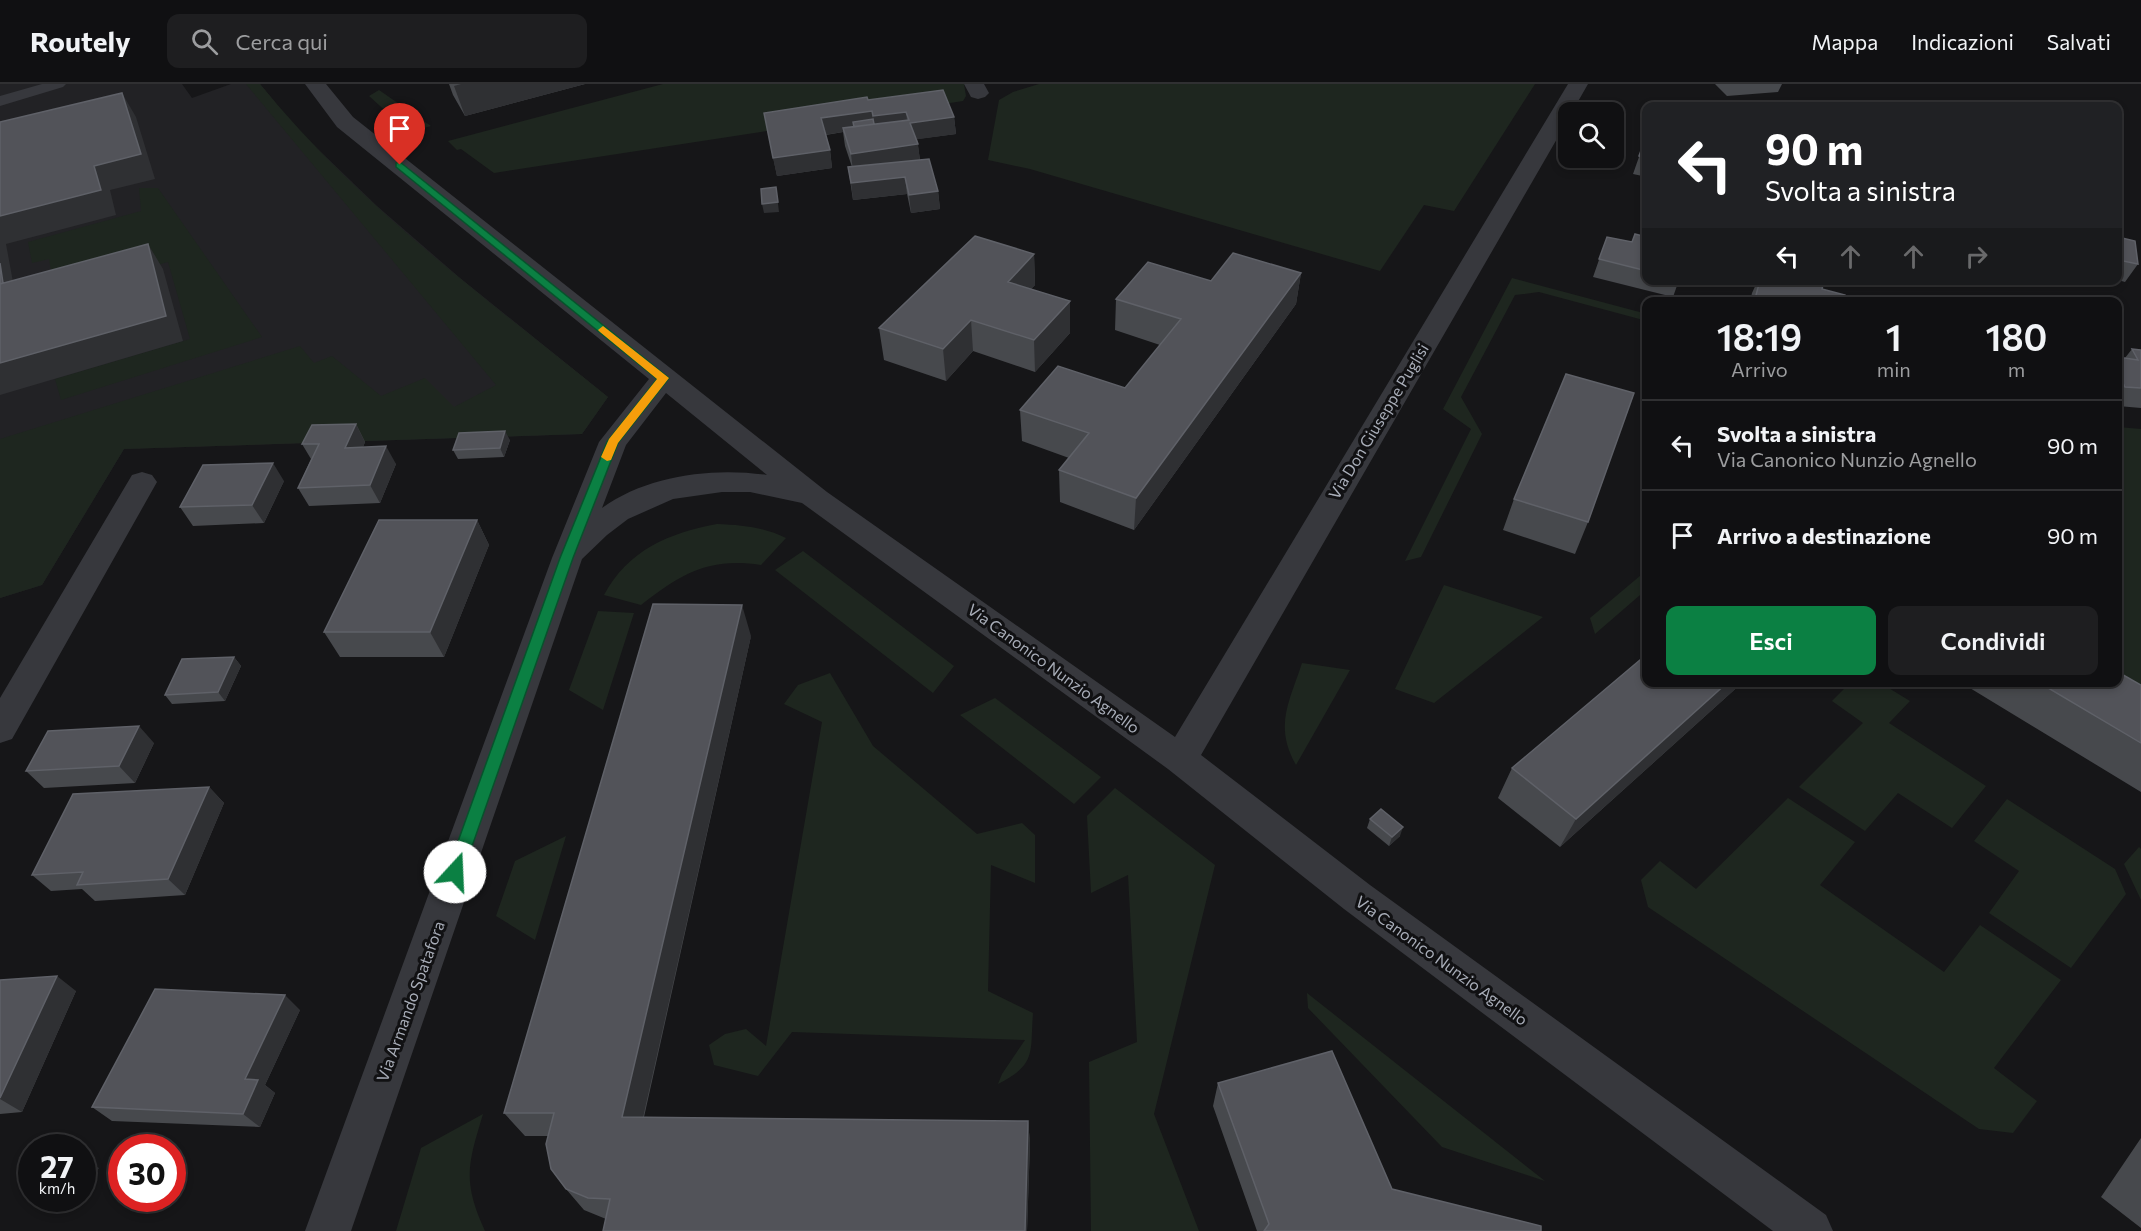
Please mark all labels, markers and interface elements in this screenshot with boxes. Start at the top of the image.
search box [167,14,587,68]
text: Routely [30,24,131,58]
icon: search [188,25,221,58]
text: Cerca qui [236,28,328,55]
text: Mappa [1811,29,1878,54]
text: Indicazioni [1911,29,2014,54]
text: Salvati [2047,29,2111,54]
map controls [1558,102,1624,168]
button: search [1558,102,1624,168]
pin [374,103,425,165]
icon: arrive [383,112,416,145]
text: 90 m [1765,122,1864,174]
icon: left [1666,126,1744,204]
text: Svolta a sinistra [1765,174,1956,207]
icon: left [1771,240,1804,273]
icon: ahead [1834,240,1867,273]
icon: ahead [1897,240,1930,273]
icon: right [1960,240,1993,273]
text: 18:19 [1717,314,1802,358]
text: 1 [1886,314,1902,358]
text: 180 [1985,314,2047,358]
street label: Via Don Giuseppe Puglisi [1324,340,1432,502]
text: Arrivo [1731,357,1788,381]
text: min [1877,357,1911,381]
text: m [2008,357,2025,381]
text: Svolta a sinistra [1717,420,1876,447]
icon: left [1666,429,1699,462]
text: 90 m [2047,432,2098,459]
text: Via Canonico Nunzio Agnello [1717,447,1977,471]
icon: arrive [1666,519,1699,552]
text: Arrivo a destinazione [1717,522,1931,549]
text: 90 m [2047,522,2098,549]
street label: Via Canonico Nunzio Agnello [964,599,1144,737]
button: Esci [1666,606,1876,675]
button: Condividi [1888,606,2098,675]
position arrow [423,840,487,904]
street label: Via Canonico Nunzio Agnello [1352,891,1532,1029]
street label: Via Armando Spatafora [372,918,448,1084]
speed limit sign: 30 [108,1134,186,1212]
text: 27 [40,1147,74,1184]
text: km/h [39,1179,75,1197]

